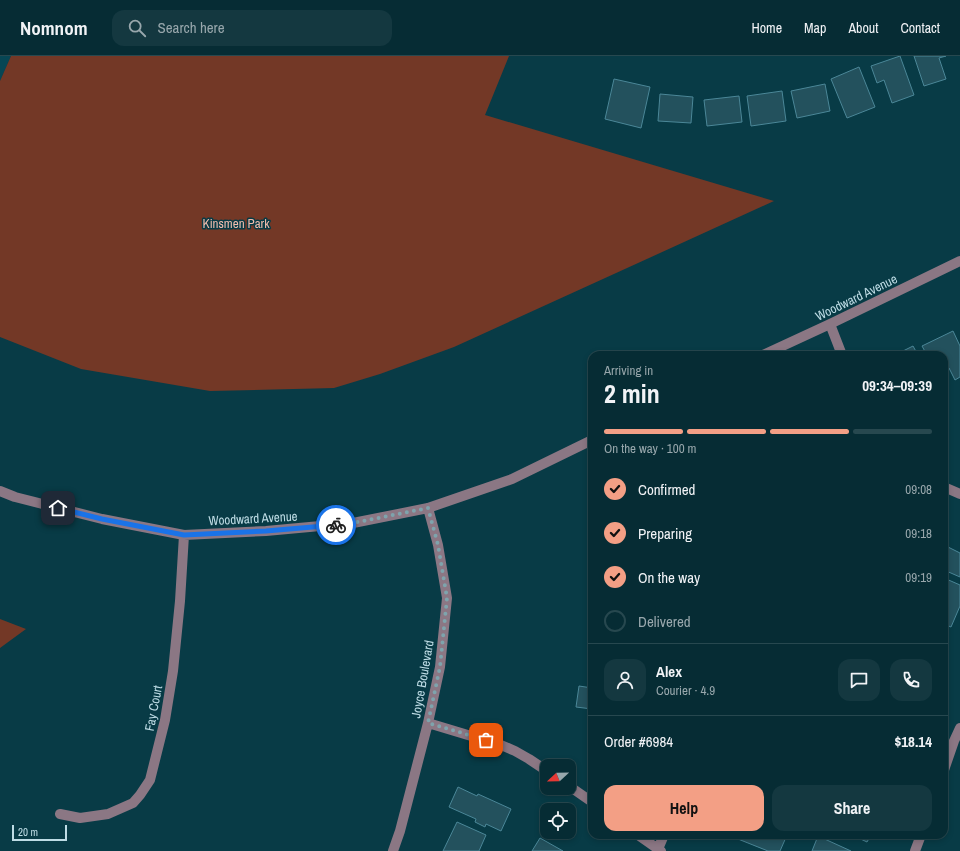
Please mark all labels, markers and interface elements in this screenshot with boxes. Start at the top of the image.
search box [112,10,392,46]
text: Nomnom [20,15,88,41]
icon: search [126,17,148,39]
text: Search here [158,17,225,38]
text: Home [751,19,782,37]
text: Map [804,19,826,37]
text: About [848,19,878,37]
text: Contact [900,19,940,37]
park label: Kinsmen Park [203,215,270,232]
street label: Woodward Avenue [812,270,900,325]
text: Arriving in [604,362,653,379]
text: 09:34–09:39 [862,375,932,396]
text: 2 min [604,376,660,411]
text: On the way · 100 m [604,440,696,457]
icon: check [604,478,626,500]
text: Confirmed [638,479,695,500]
text: 09:08 [905,481,932,498]
pin [41,491,75,525]
icon: home [47,497,69,519]
courier [316,505,356,545]
street label: Woodward Avenue [208,508,298,529]
icon: bike [325,514,347,536]
icon: check [604,522,626,544]
text: Preparing [638,523,692,544]
text: 09:18 [905,525,932,542]
icon: check [604,566,626,588]
text: On the way [638,567,700,588]
text: 09:19 [905,569,932,586]
text: Delivered [638,611,691,632]
street label: Joyce Boulevard [407,639,438,719]
button: person [604,659,646,701]
button: chat [838,659,880,701]
button: phone [890,659,932,701]
text: Alex [656,661,682,682]
text: Courier · 4.9 [656,682,715,699]
street label: Fay Court [141,684,166,732]
pin [469,723,503,757]
icon: bag [475,729,497,751]
text: Order #6984 [604,731,673,752]
text: $18.14 [894,731,932,752]
north arrow [540,759,576,795]
map controls [540,759,576,839]
button: Help [604,785,764,831]
button: Share [772,785,932,831]
button: locate [540,803,576,839]
scale bar [12,823,67,842]
text: 20 m [18,825,38,839]

